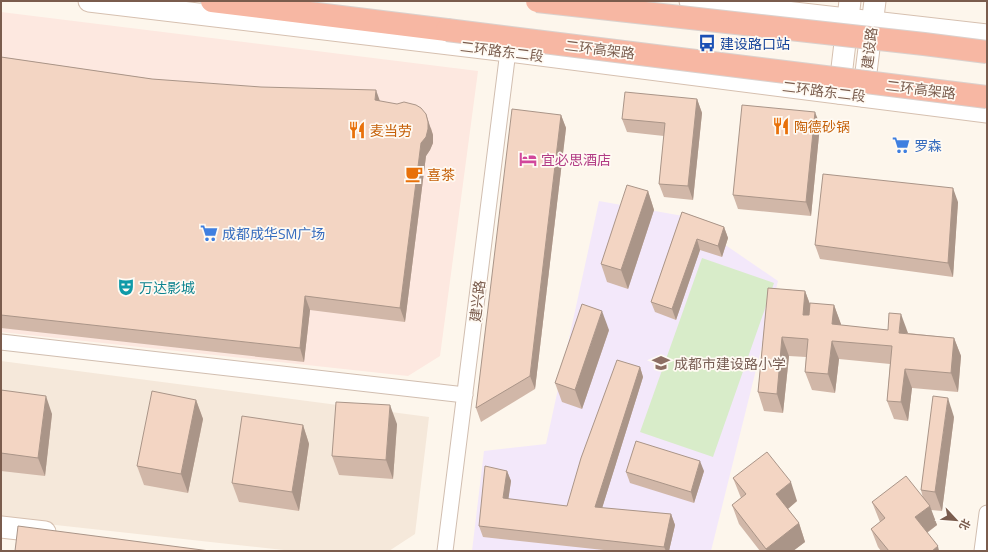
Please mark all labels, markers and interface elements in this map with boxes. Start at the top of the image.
street label: 建设路 [856,26,882,70]
bus stop icon: 建设路口站 [697,33,717,53]
place label: 建设路口站 [720,33,790,54]
street label: 二环高架路 [564,34,636,64]
street label: 二环路东二段 [459,35,545,67]
street label: 二环高架路 [885,74,957,104]
street label: 二环路东二段 [781,75,867,107]
restaurant icon: 陶德砂锅 [771,116,791,136]
place label: 陶德砂锅 [794,116,850,137]
restaurant icon: 麦当劳 [347,120,367,140]
place label: 麦当劳 [370,120,412,141]
supermarket icon: 罗森 [891,135,911,155]
place label: 罗森 [914,135,942,156]
hotel icon: 宜必思酒店 [518,149,538,169]
place label: 宜必思酒店 [541,149,611,170]
cafe icon: 喜茶 [404,164,424,184]
place label: 喜茶 [427,164,455,185]
supermarket icon: 成都成华SM广场 [199,223,219,243]
place label: 成都成华SM广场 [222,223,325,244]
theatre icon: 万达影城 [116,277,136,297]
place label: 万达影城 [139,277,195,298]
street label: 建兴路 [464,279,490,323]
school or university icon: 成都市建设路小学 [651,353,671,373]
place label: 成都市建设路小学 [674,353,786,374]
north arrow [936,500,976,540]
text: 北 [955,516,975,533]

